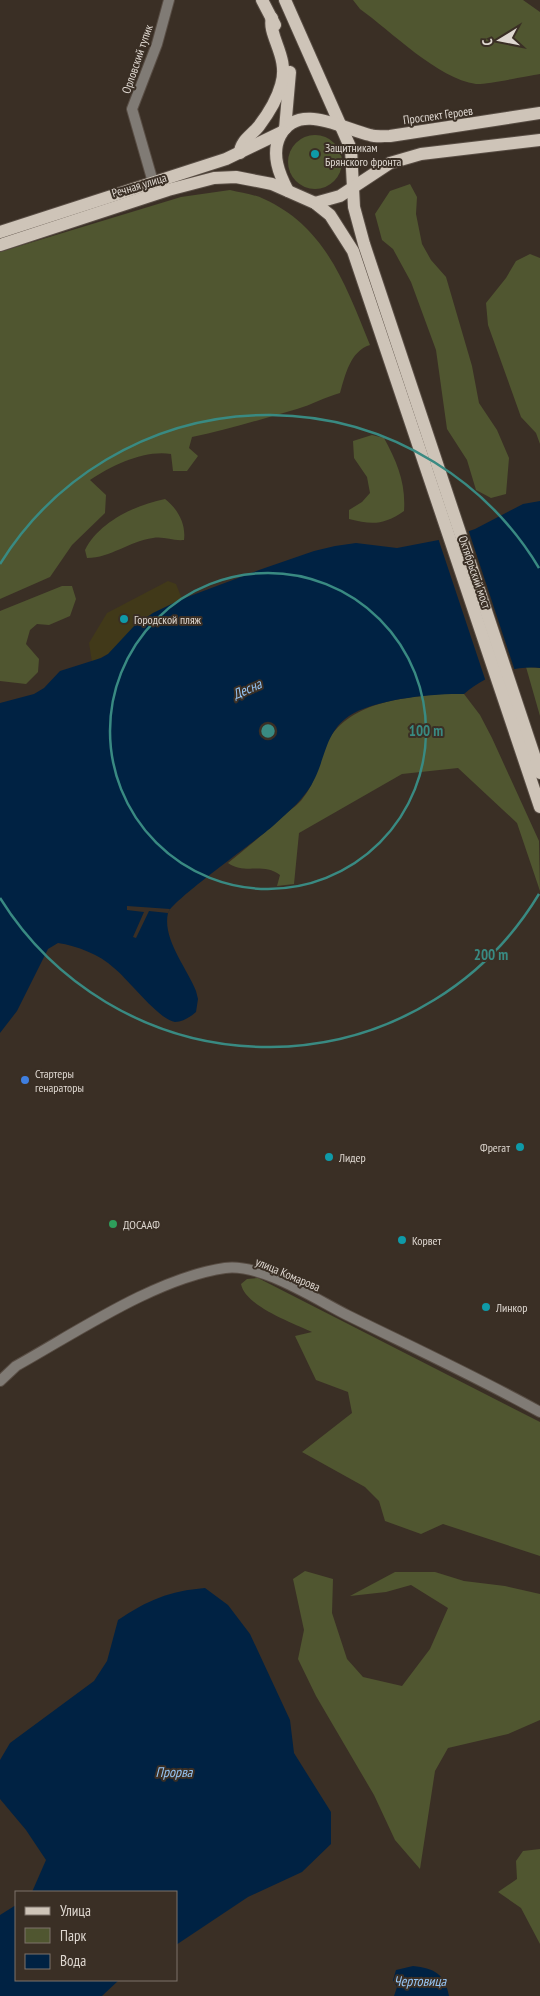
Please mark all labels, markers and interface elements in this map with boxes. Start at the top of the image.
north arrow [475,15,525,65]
street label: Орловский тупик [118,22,156,96]
text: С [478,37,497,47]
street label: Проспект Героев [402,103,474,127]
place label: Защитникам Брянского фронта [325,140,402,169]
marker: Защитникам Брянского фронта [309,148,321,160]
street label: Речная улица [110,170,168,200]
street label: Октябрьский мост [456,534,495,611]
place label: Городской пляж [134,612,202,627]
marker: Городской пляж [118,613,130,625]
water label: Десна [229,674,265,704]
text: 100 m [409,721,443,740]
centre of rings [259,722,277,740]
text: 200 m [474,945,508,964]
place label: Стартеры генараторы [35,1066,84,1095]
marker: Стартеры генараторы [19,1074,31,1086]
place label: Фрегат [480,1140,510,1155]
marker: Фрегат [514,1141,526,1153]
place label: Лидер [338,1150,366,1165]
marker: Лидер [323,1151,335,1163]
place label: ДОСААФ [123,1217,160,1232]
marker: ДОСААФ [107,1218,119,1230]
place label: Корвет [412,1233,442,1248]
marker: Корвет [396,1234,408,1246]
street label: улица Комарова [253,1254,323,1294]
place label: Линкор [495,1300,527,1315]
marker: Линкор [480,1301,492,1313]
water label: Прорва [156,1763,194,1781]
legend [15,1891,178,1981]
text: Улица [60,1901,91,1920]
text: Парк [60,1926,86,1945]
text: Вода [60,1951,86,1970]
water label: Чертовица [394,1972,448,1990]

